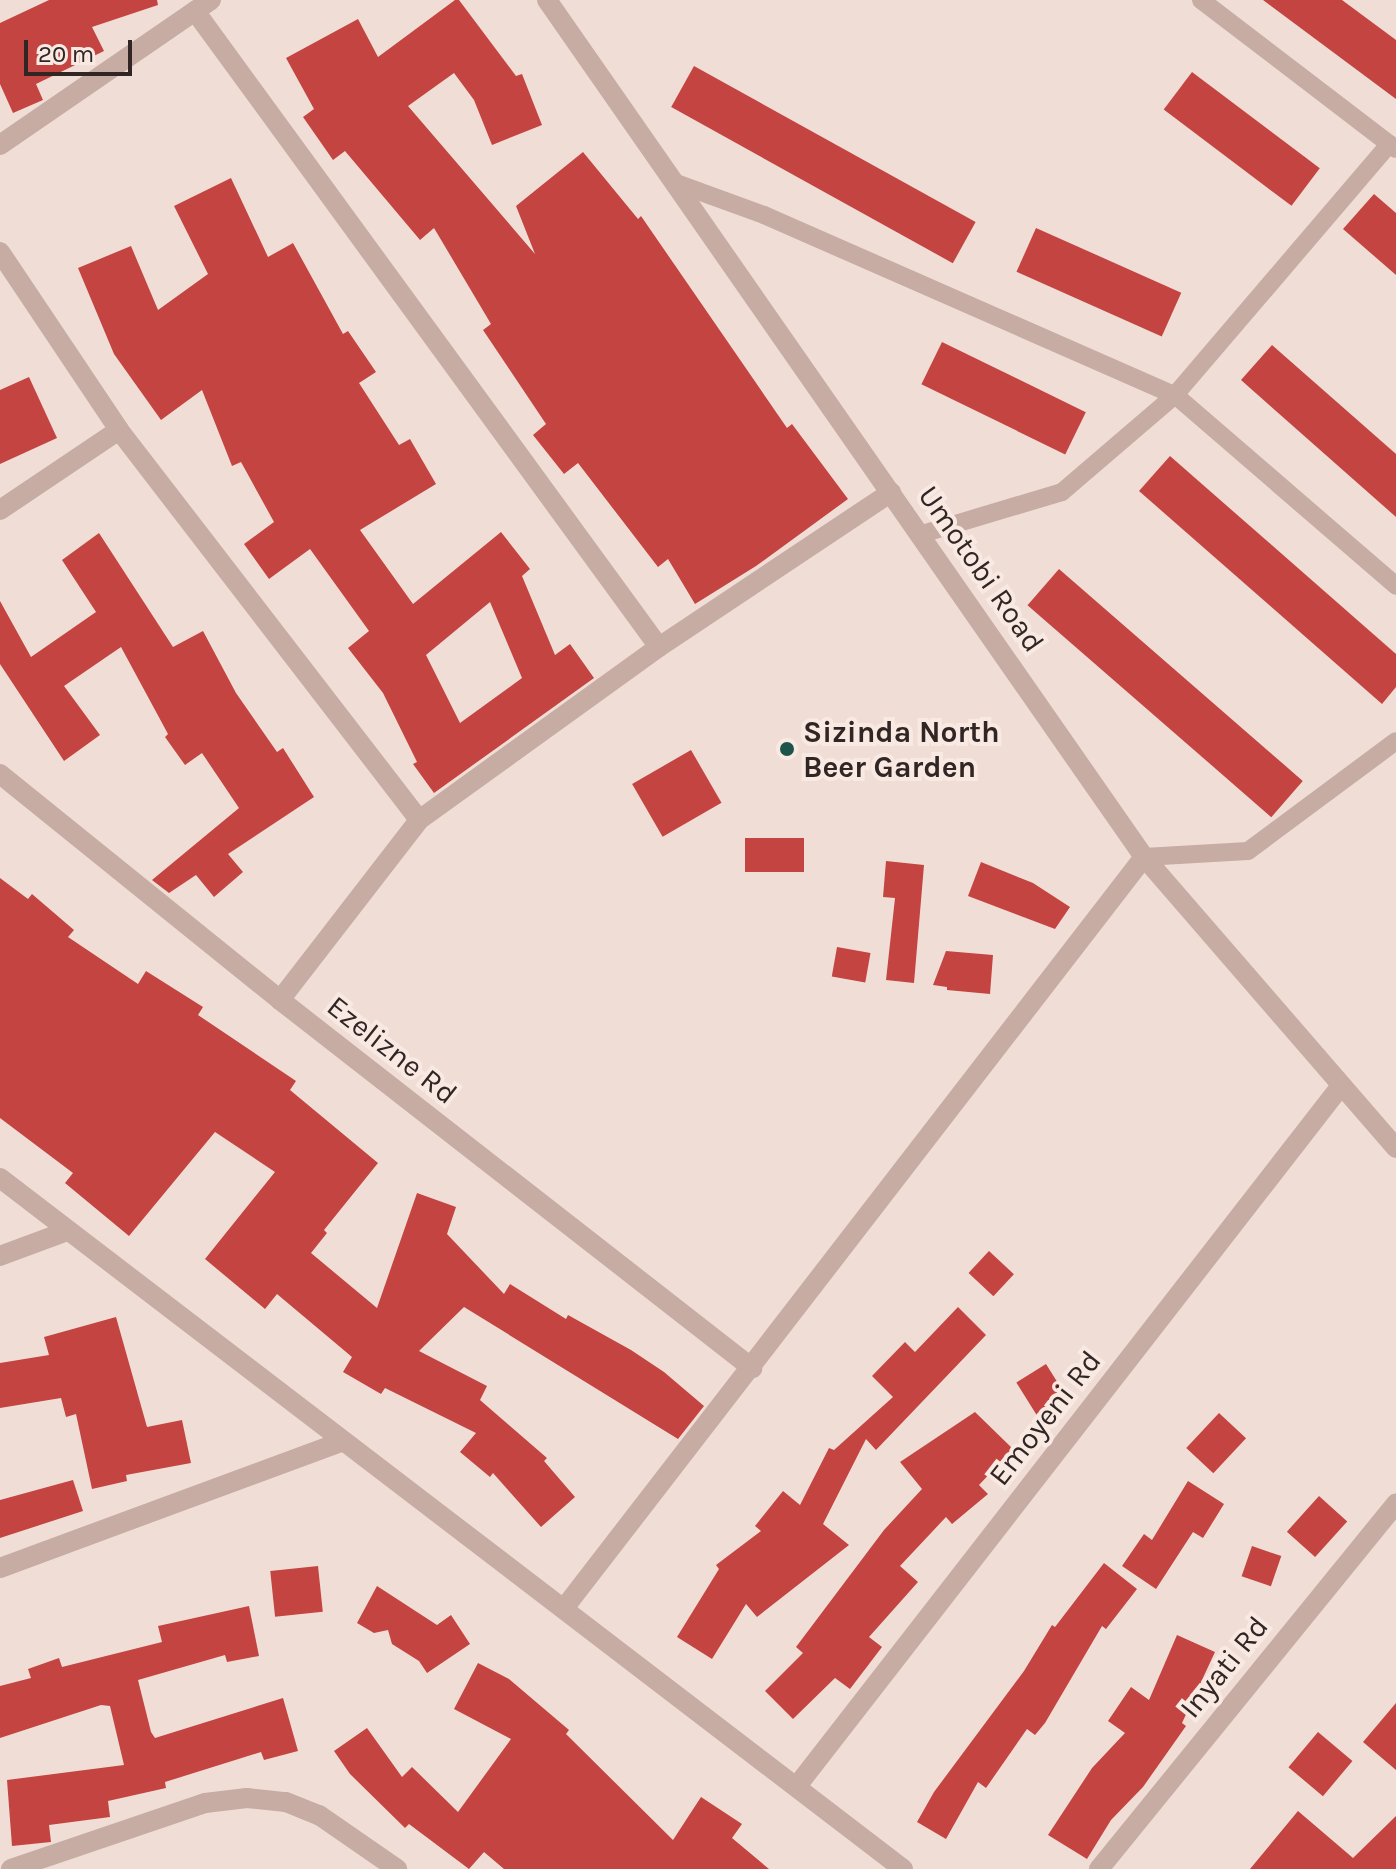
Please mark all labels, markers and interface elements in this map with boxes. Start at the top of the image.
scale bar [28,24,136,74]
text: 20 m [38,40,94,68]
street label: Umotobi Road [910,479,1052,659]
place label: Sizinda North Beer Garden [803,714,1000,784]
marker: Sizinda North Beer Garden [778,740,796,758]
street label: Ezelizne Rd [320,988,464,1112]
street label: Emoyeni Rd [981,1343,1109,1493]
street label: Inyati Rd [1172,1609,1276,1725]

